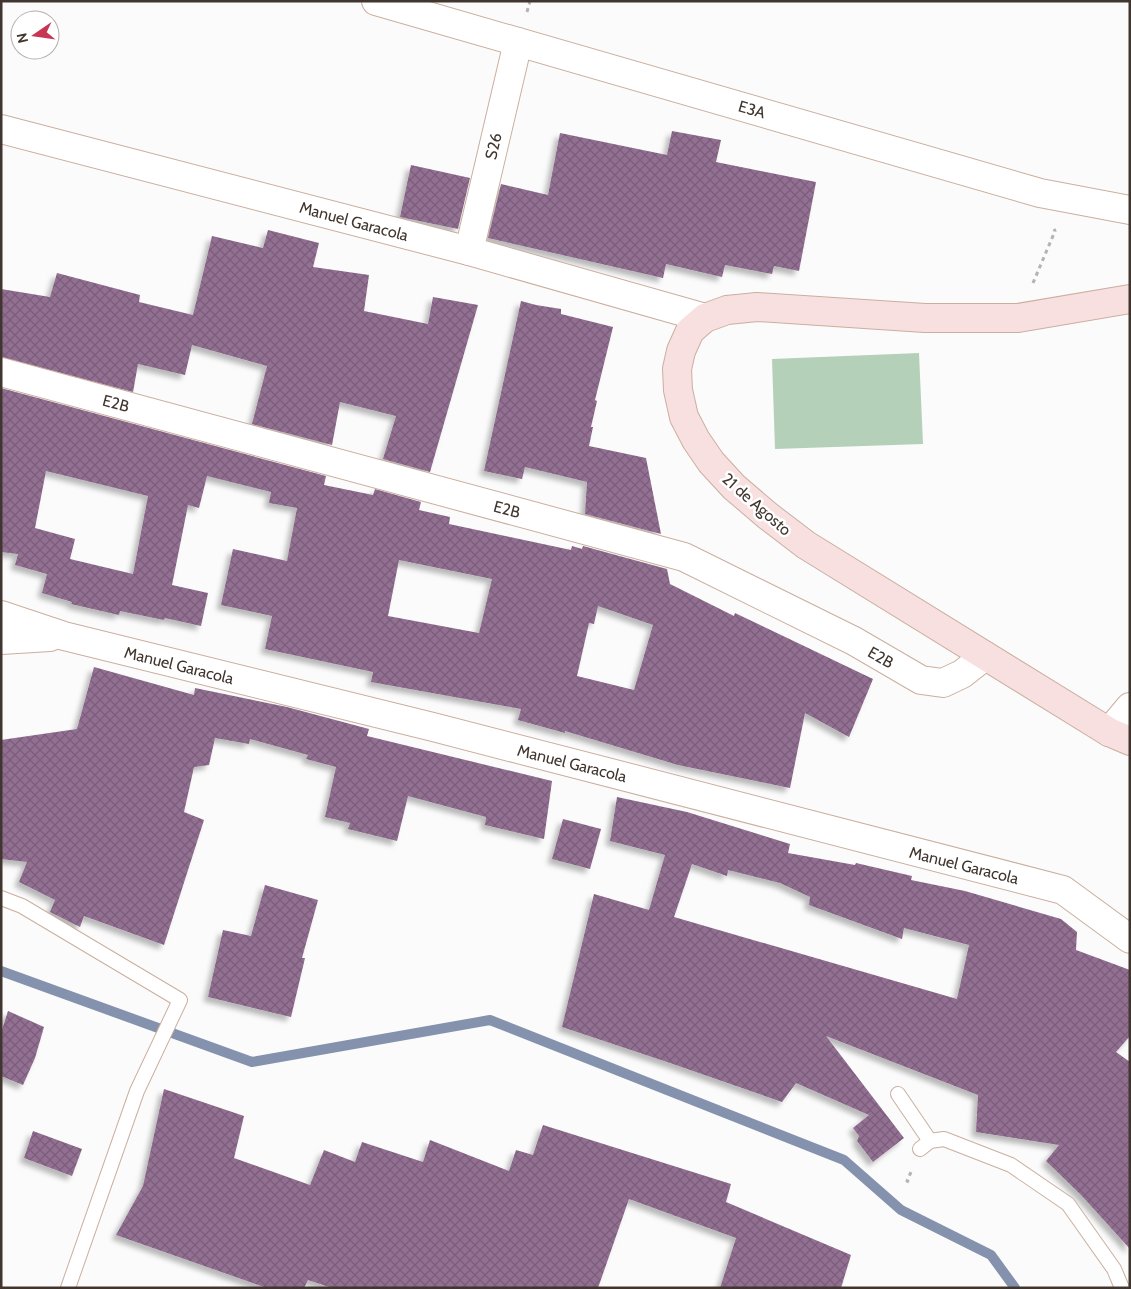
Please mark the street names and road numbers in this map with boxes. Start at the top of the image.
street label: E3A [736,97,768,122]
street label: S26 [481,131,506,161]
street label: Manuel Garacola [297,198,411,245]
street label: E2B [100,391,132,416]
street label: 21 de Agosto [718,469,795,540]
street label: E2B [491,497,523,522]
street label: Manuel Garacola [122,643,236,688]
street label: E2B [864,643,897,673]
street label: Manuel Garacola [515,741,629,786]
street label: Manuel Garacola [907,843,1021,888]

